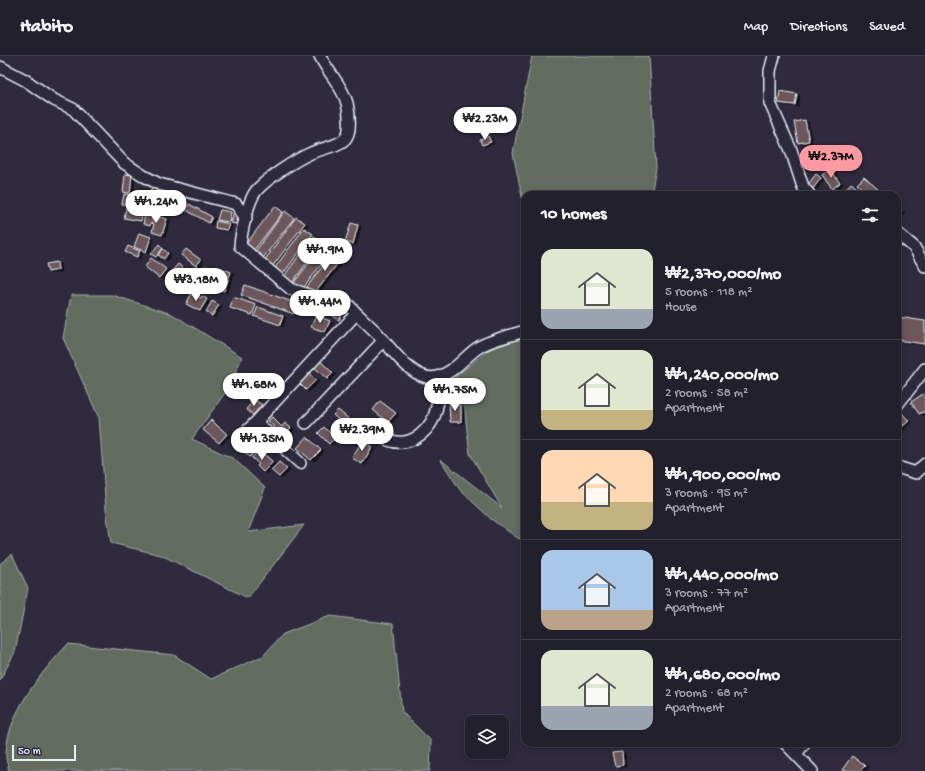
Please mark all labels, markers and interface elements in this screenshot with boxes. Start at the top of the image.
text: Habito [20,16,73,39]
text: Map [744,19,768,36]
text: Directions [790,19,847,36]
text: Saved [869,19,905,36]
pin: ₩2.23M [452,107,518,141]
text: ₩2.23M [463,112,507,127]
pin: ₩2.37M [798,145,864,179]
text: ₩2.37M [808,150,854,165]
pin: ₩1.24M [123,190,189,224]
text: ₩1.24M [134,195,178,210]
icon: filters [859,204,881,226]
text: 10 homes [541,205,607,225]
pin: ₩1.9M [297,238,353,272]
text: ₩1.9M [306,243,344,258]
icon: home [573,265,621,313]
text: ₩2,370,000/mo [665,265,781,285]
pin: ₩3.18M [163,268,229,302]
text: ₩3.18M [174,273,218,288]
text: 5 rooms · 118 m² [665,285,752,300]
pin: ₩1.44M [287,290,353,324]
text: ₩1.44M [299,295,341,310]
text: House [665,300,697,315]
icon: home [573,366,621,414]
text: ₩1,240,000/mo [665,366,779,386]
pin: ₩1.68M [221,373,287,407]
text: ₩1.68M [232,378,276,393]
pin: ₩1.75M [422,378,488,412]
text: ₩1.75M [433,383,477,398]
text: 2 rooms · 58 m² [665,386,748,401]
text: Apartment [665,401,724,416]
pin: ₩2.39M [329,418,395,452]
text: ₩2.39M [339,423,385,438]
pin: ₩1.35M [229,427,295,461]
text: ₩1.35M [240,432,284,447]
icon: home [573,466,621,514]
text: ₩1,900,000/mo [665,466,780,486]
text: 3 rooms · 95 m² [665,486,748,501]
text: Apartment [665,501,724,516]
icon: home [573,566,621,614]
text: ₩1,440,000/mo [665,566,778,586]
text: 3 rooms · 77 m² [665,586,748,601]
text: Apartment [665,601,724,616]
icon: home [573,666,621,714]
text: ₩1,680,000/mo [665,666,780,686]
text: 2 rooms · 68 m² [665,686,748,701]
text: Apartment [665,701,724,716]
map controls [465,715,509,759]
button: layers [465,715,509,759]
scale bar [12,743,76,762]
text: 50 m [18,746,40,758]

